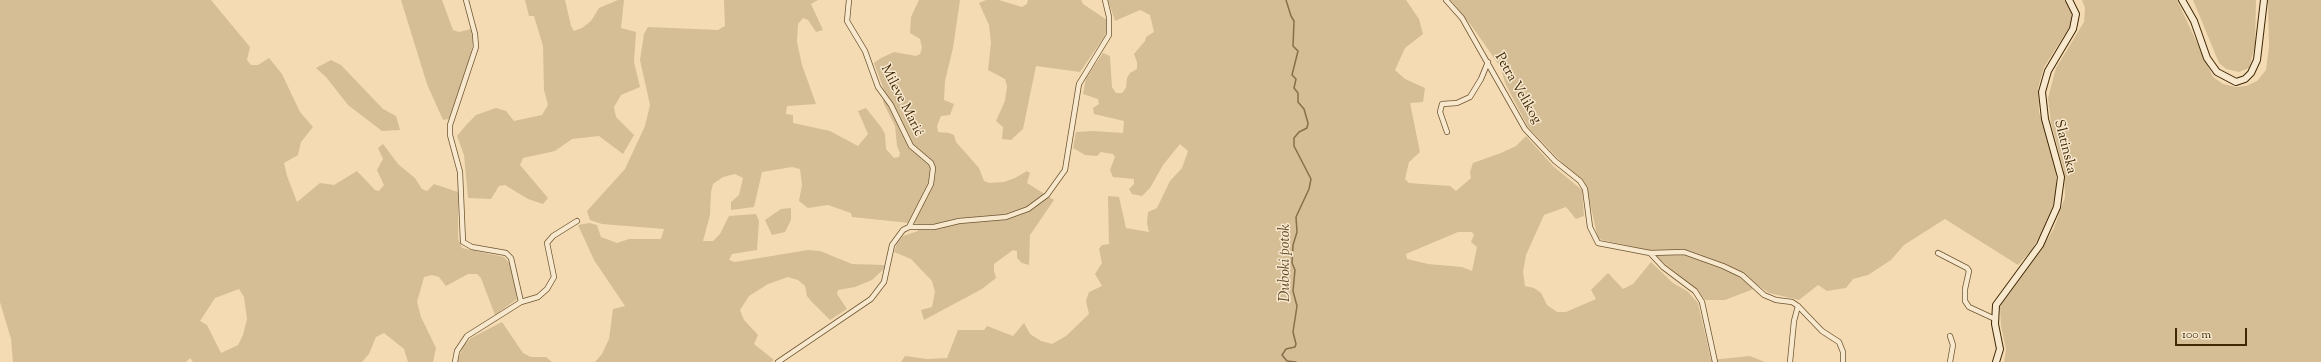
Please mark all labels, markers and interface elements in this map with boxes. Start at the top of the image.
street label: Petra Velikog [1490,50,1544,128]
street label: Mileve Marić [876,62,926,140]
street label: Slatinska [2049,118,2079,176]
water label: Duboki potok [1277,224,1295,302]
scale bar [2177,320,2249,346]
text: 100 m [2182,326,2211,344]

